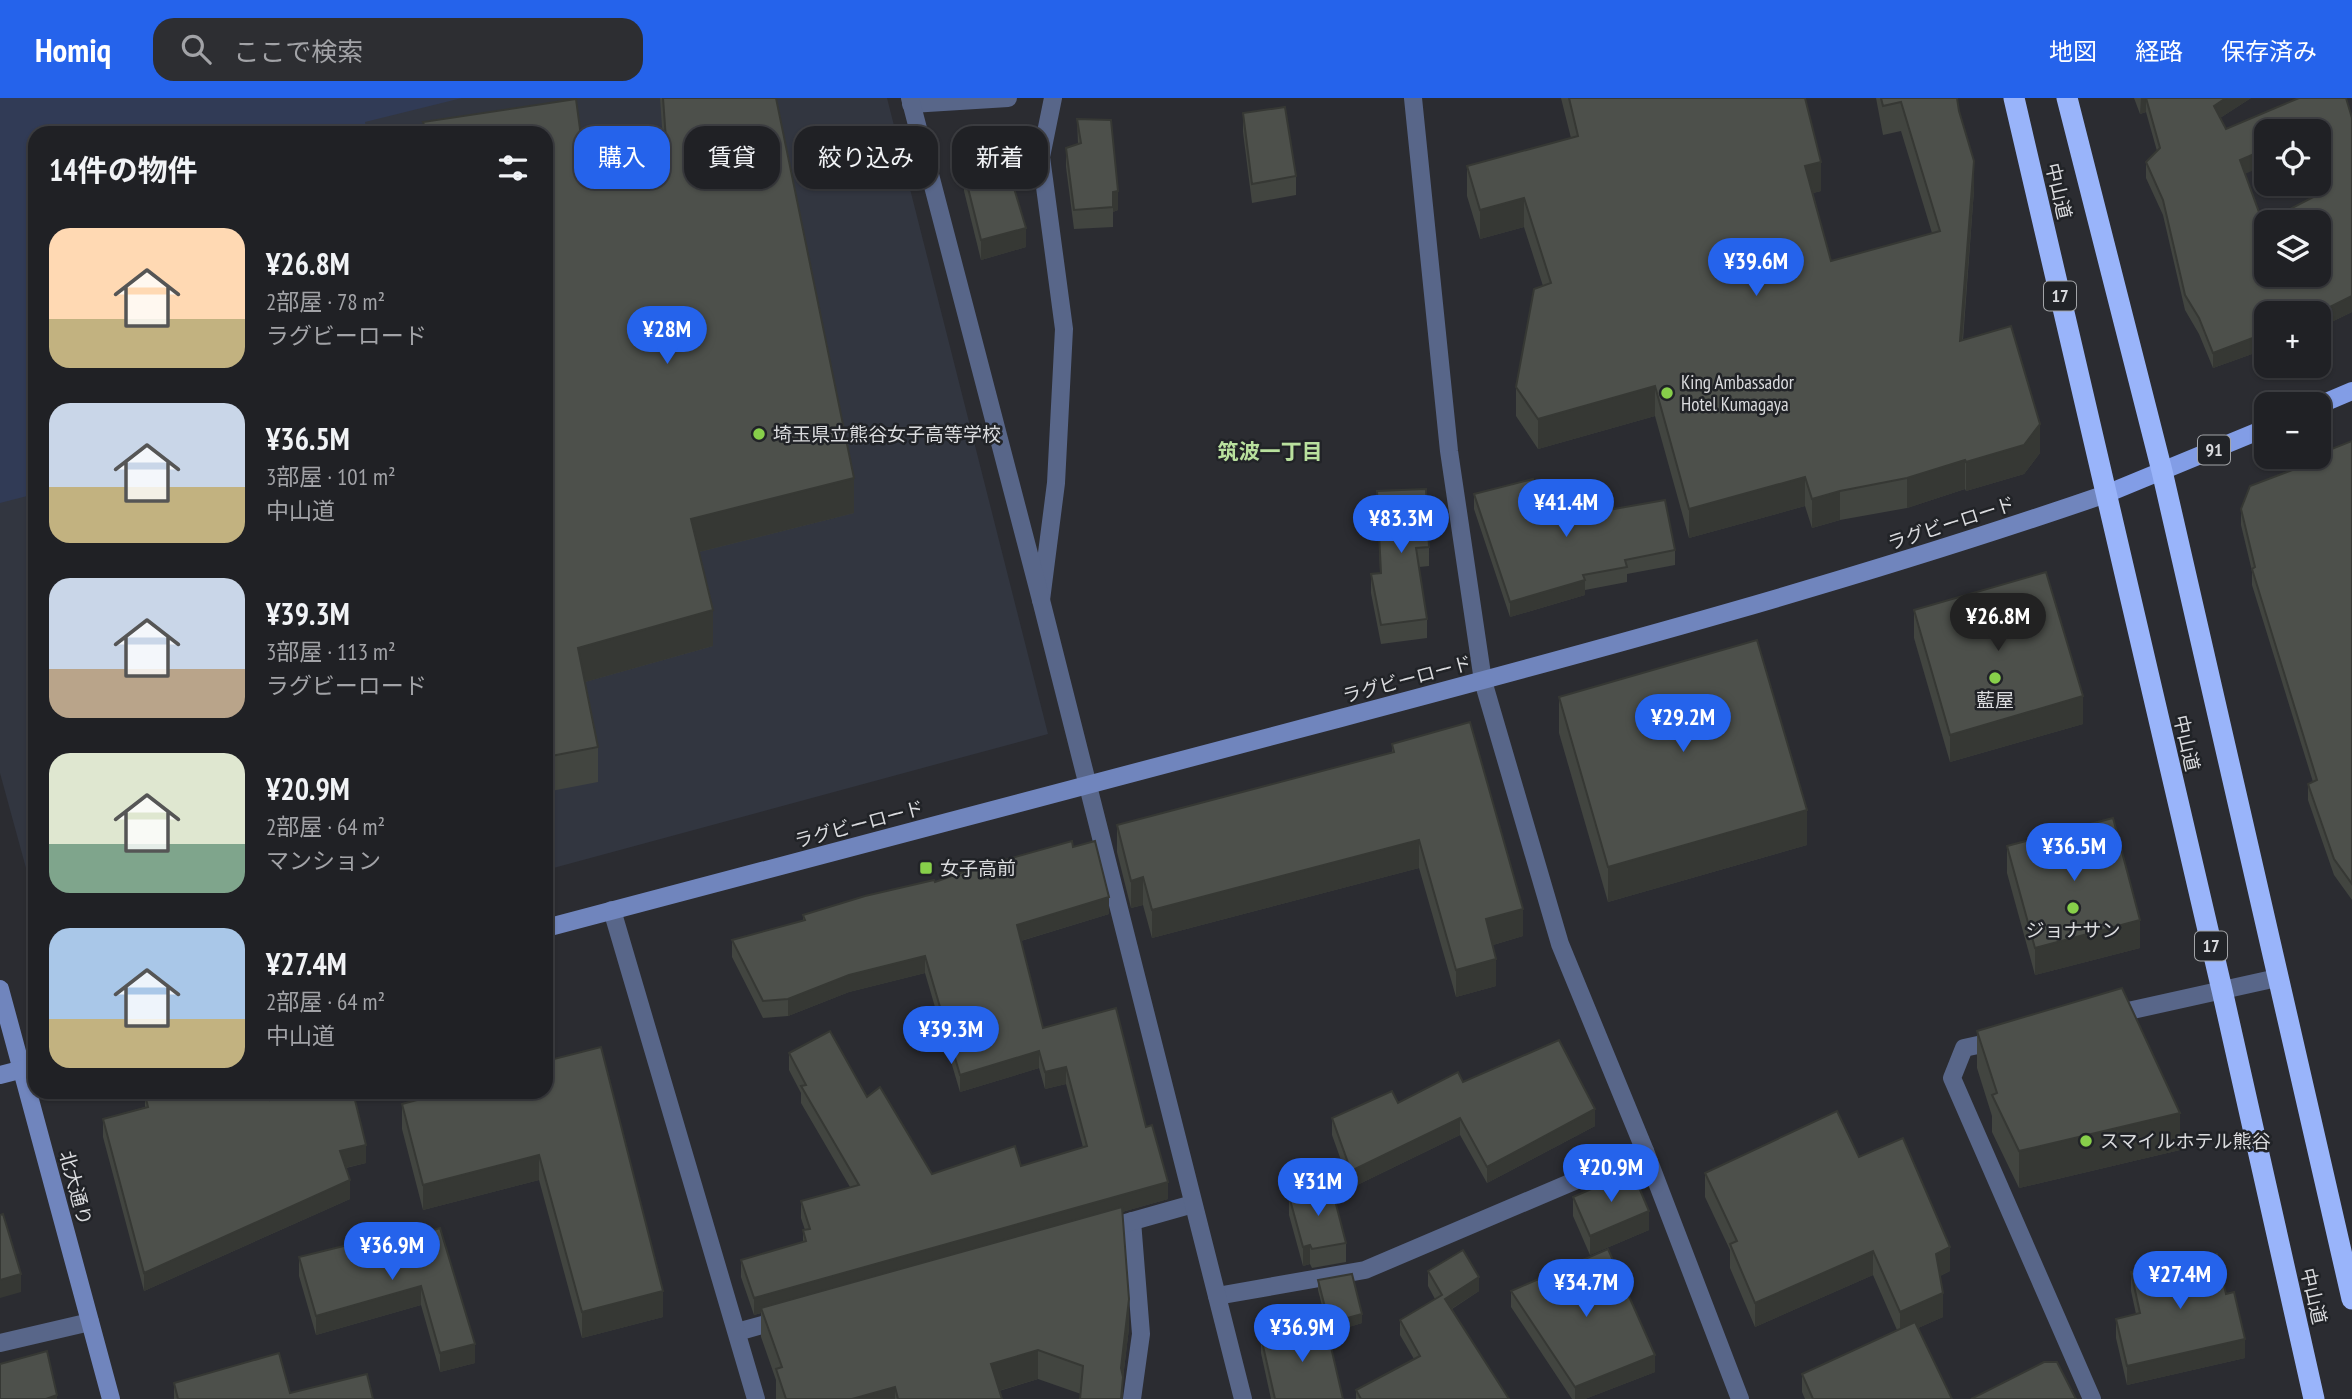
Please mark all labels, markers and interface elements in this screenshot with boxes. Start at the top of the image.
search box [153,18,643,81]
text: Homiq [35,28,111,71]
icon: search [177,30,215,68]
text: ここで検索 [233,35,363,68]
text: 地図 [2049,36,2097,67]
text: 経路 [2135,36,2183,67]
text: 保存済み [2221,36,2317,67]
map controls [2254,119,2331,469]
button: locate [2254,119,2331,196]
chip: 購入 [574,126,670,189]
chip: 賃貸 [684,126,780,189]
chip: 絞り込み [794,126,938,189]
chip: 新着 [952,126,1048,189]
icon: filters [494,149,532,187]
text: 14件の物件 [49,150,198,189]
street label: 中山道 [2041,161,2077,221]
button: layers [2254,210,2331,287]
pin: ¥39.6M [1699,238,1813,298]
text: ¥26.8M [266,244,350,283]
text: ¥39.6M [1724,246,1788,275]
icon: home [105,256,189,340]
road number: 17 [2044,281,2076,310]
text: 2部屋 · 78 m² [266,287,385,316]
button: + [2254,301,2331,378]
pin: ¥28M [626,306,708,366]
text: ¥28M [643,314,691,343]
text: ラグビーロード [266,321,427,350]
place label: King Ambassador Hotel Kumagaya [1681,370,1795,416]
marker: King Ambassador Hotel Kumagaya [1659,385,1675,401]
button: − [2254,392,2331,469]
text: ¥36.5M [266,419,350,458]
place label: 埼玉県立熊谷女子高等学校 [773,422,1001,446]
marker: 埼玉県立熊谷女子高等学校 [751,426,767,442]
icon: home [105,431,189,515]
road number: 91 [2198,436,2230,464]
district label: 筑波一丁目 [1218,438,1323,465]
text: 3部屋 · 101 m² [266,462,396,491]
pin: ¥41.4M [1509,480,1623,539]
text: ¥41.4M [1534,487,1598,516]
street label: ラグビーロード [1884,491,2018,555]
text: 中山道 [266,496,335,525]
pin: ¥83.3M [1344,496,1458,555]
text: ¥83.3M [1369,503,1433,532]
text: ¥39.3M [266,594,350,633]
pin: ¥26.8M [1941,594,2055,653]
text: ¥26.8M [1966,601,2030,630]
icon: home [105,606,189,690]
text: 3部屋 · 113 m² [266,637,396,666]
street label: ラグビーロード [1340,650,1474,708]
marker: 藍屋 [1987,670,2003,686]
text: ラグビーロード [266,671,427,700]
place label: 藍屋 [1976,688,2014,712]
pin: ¥29.2M [1626,694,1740,754]
text: ¥29.2M [1651,702,1715,731]
street label: 中山道 [2169,713,2205,773]
text: ¥20.9M [266,769,350,808]
icon: home [105,781,189,865]
street label: ラグビーロード [792,795,926,853]
text: 2部屋 · 64 m² [266,812,385,841]
pin: ¥36.5M [2017,824,2131,883]
text: ¥36.5M [2042,831,2106,860]
text: マンション [266,846,381,875]
place label: 女子高前 [940,856,1016,880]
marker: 女子高前 [918,860,934,876]
marker: ジョナサン [2065,900,2081,916]
place label: ジョナサン [2025,918,2121,942]
road number: 17 [2195,932,2227,960]
text: ¥27.4M [266,944,347,983]
icon: home [105,956,189,1040]
text: 2部屋 · 64 m² [266,987,385,1016]
pin: ¥39.3M [894,1006,1008,1066]
text: ¥39.3M [919,1014,983,1043]
text: 中山道 [266,1021,335,1050]
place label: スマイルホテル熊谷 [2100,1129,2270,1153]
marker: スマイルホテル熊谷 [2078,1133,2094,1149]
pin: ¥20.9M [1554,1144,1668,1204]
street label: 北大通り [55,1148,97,1228]
text: ¥20.9M [1579,1152,1643,1181]
pin: ¥31M [1277,1158,1359,1218]
text: ¥31M [1294,1166,1342,1195]
pin: ¥36.9M [335,1222,449,1282]
text: ¥36.9M [360,1230,424,1259]
pin: ¥27.4M [2123,1252,2237,1311]
text: ¥27.4M [2149,1259,2211,1288]
pin: ¥34.7M [1529,1260,1643,1319]
street label: 中山道 [2296,1266,2332,1326]
text: ¥34.7M [1554,1267,1618,1296]
pin: ¥36.9M [1245,1304,1359,1364]
text: ¥36.9M [1270,1312,1334,1341]

